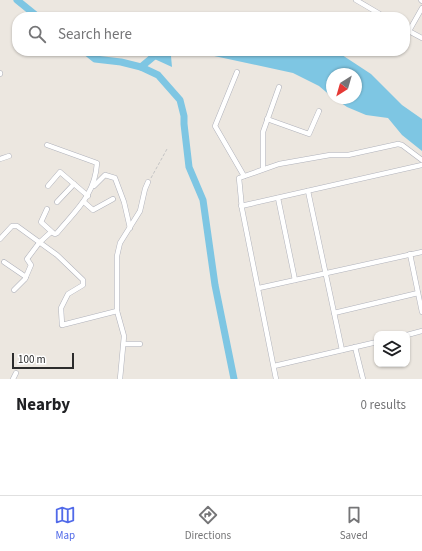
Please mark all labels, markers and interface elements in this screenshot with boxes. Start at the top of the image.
search box [12,12,410,56]
icon: search [26,23,48,45]
text: Search here [58,24,132,45]
north arrow [326,68,362,104]
map controls [374,331,410,367]
button: layers [374,331,410,367]
scale bar [12,351,74,370]
text: 100 m [18,352,46,367]
text: Nearby [16,393,70,417]
text: 0 results [361,396,406,414]
tab: Map [54,504,76,543]
tab: Directions [185,504,231,543]
tab: Saved [340,504,368,543]

